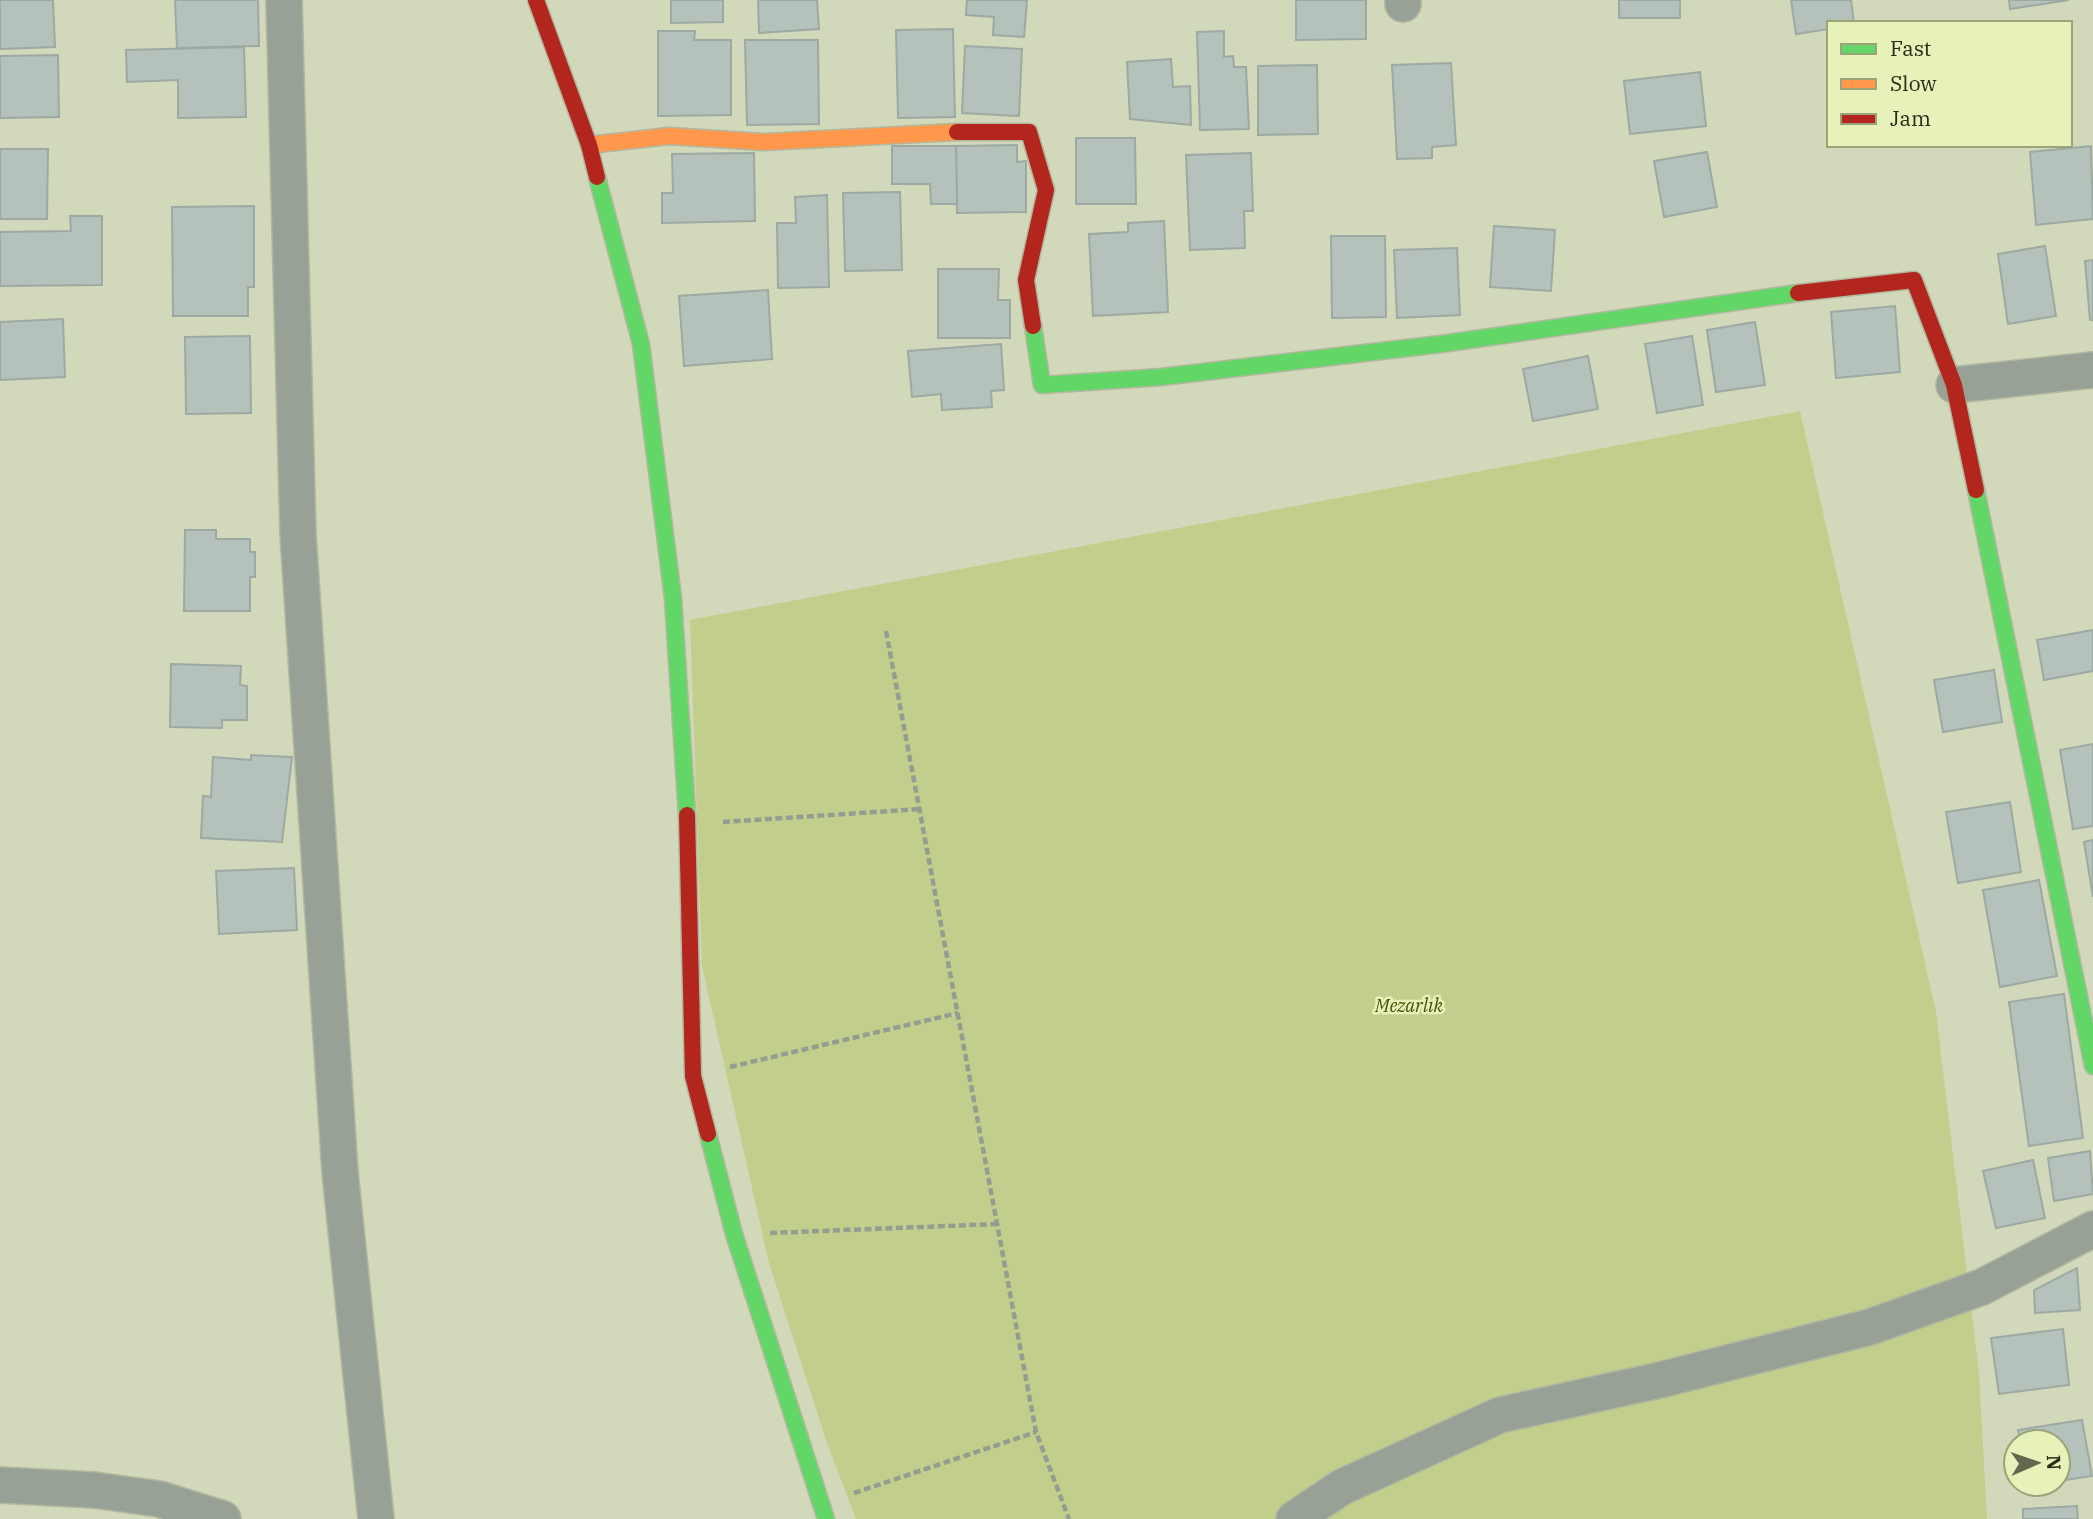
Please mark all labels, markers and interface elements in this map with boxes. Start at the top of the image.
legend [1827,21,2072,147]
text: Fast [1890,34,1931,62]
text: Slow [1890,69,1937,97]
text: Jam [1890,104,1931,132]
park label: Mezarlık [1374,994,1443,1017]
north arrow [2002,1428,2072,1498]
text: N [2042,1454,2066,1470]

